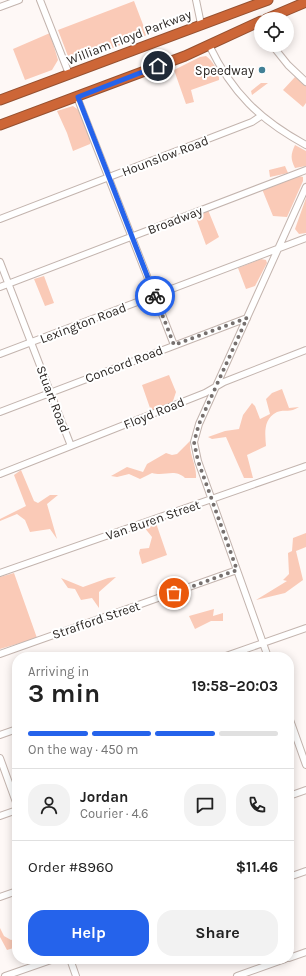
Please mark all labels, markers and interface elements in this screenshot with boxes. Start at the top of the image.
street label: William Floyd Parkway [64,6,194,68]
map controls [254,12,294,52]
button: locate [254,12,294,52]
pin [141,49,175,83]
icon: home [147,55,169,77]
place label: Speedway [195,63,254,78]
marker: Speedway [257,65,267,75]
street label: Hounslow Road [120,133,210,179]
street label: Broadway [146,203,204,237]
courier [135,276,175,316]
icon: bike [144,285,166,307]
street label: Lexington Road [38,300,128,346]
street label: Concord Road [83,342,165,386]
street label: Stuart Road [33,363,73,435]
street label: Floyd Road [121,394,187,432]
street label: Van Buren Street [104,497,202,543]
pin [157,576,191,610]
icon: bag [163,582,185,604]
street label: Strafford Street [50,598,142,642]
text: Arriving in [28,664,89,679]
text: 19:58–20:03 [192,677,278,695]
text: 3 min [28,678,100,709]
text: On the way · 450 m [28,742,139,757]
button: person [28,784,70,826]
button: chat [184,784,226,826]
button: phone [236,784,278,826]
text: Jordan [80,788,128,806]
text: Courier · 4.6 [80,806,148,821]
text: Order #8960 [28,858,113,876]
text: $11.46 [236,858,278,876]
button: Help [28,910,149,956]
button: Share [157,910,278,956]

